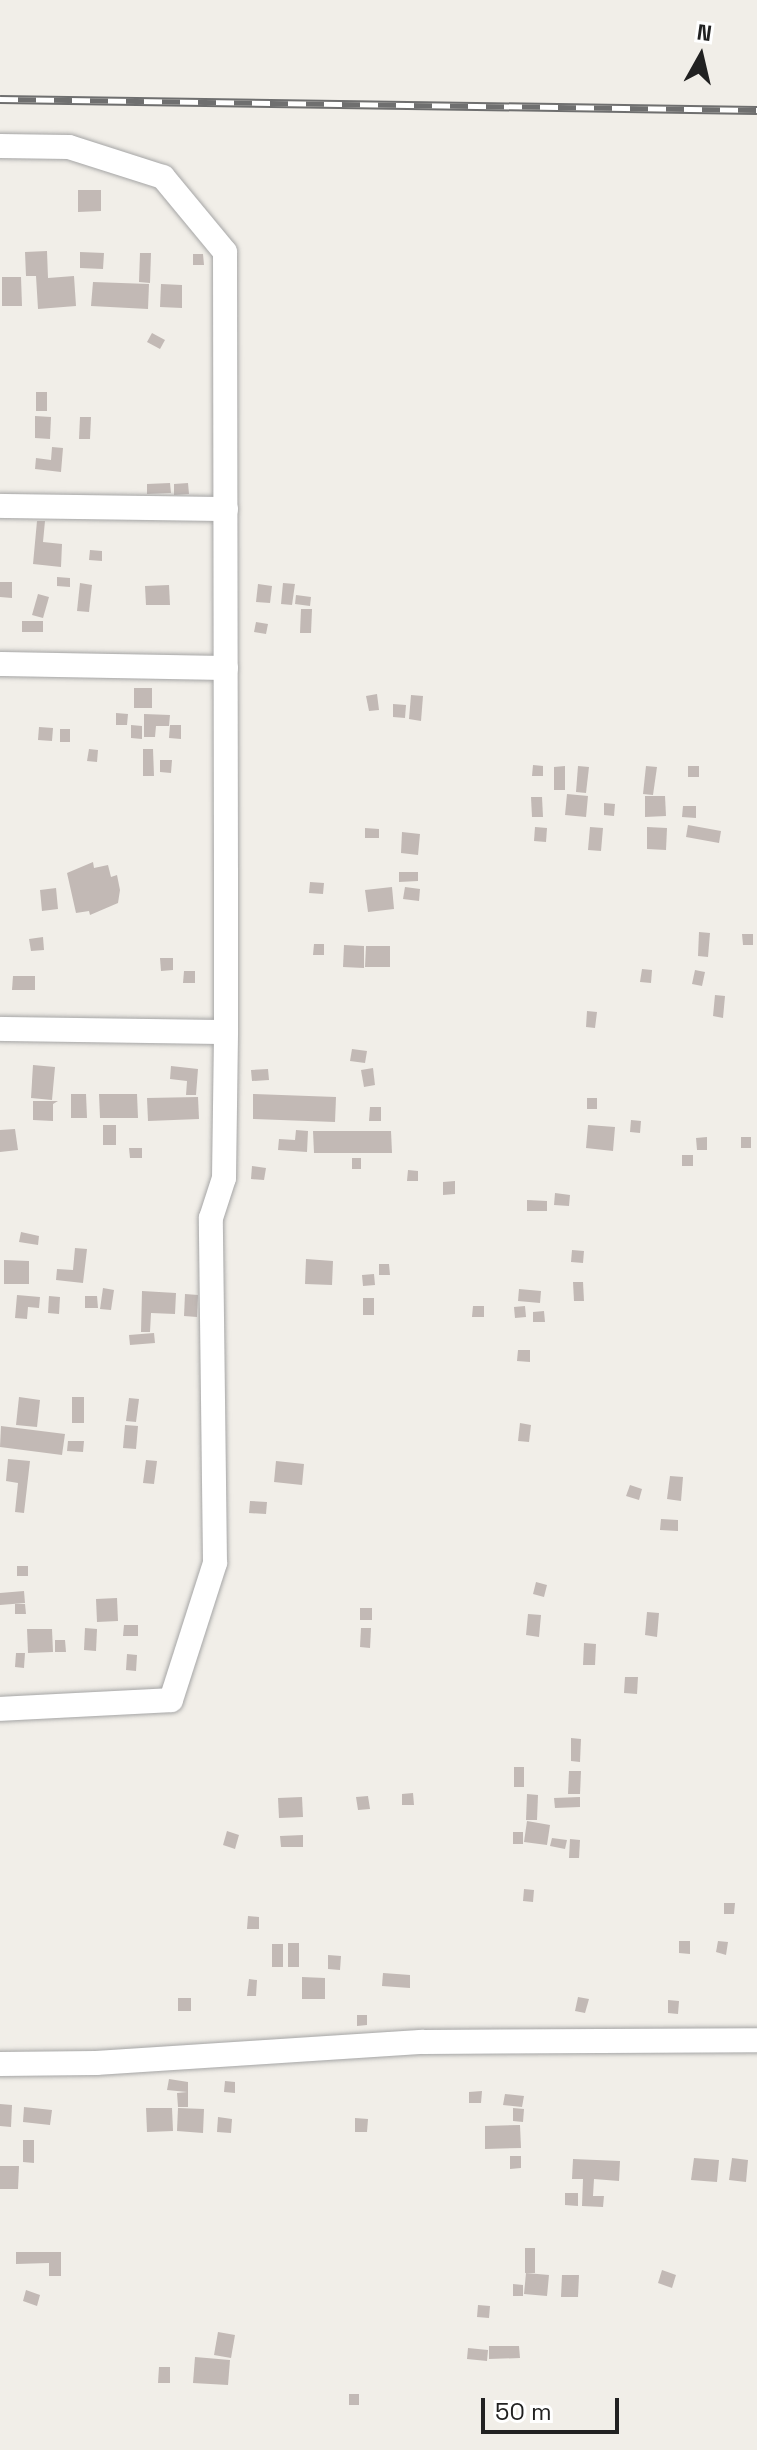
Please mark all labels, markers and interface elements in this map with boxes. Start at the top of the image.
north arrow [661,16,741,96]
text: N [695,17,714,47]
scale bar [485,2382,623,2432]
text: 50 m [495,2396,552,2427]

